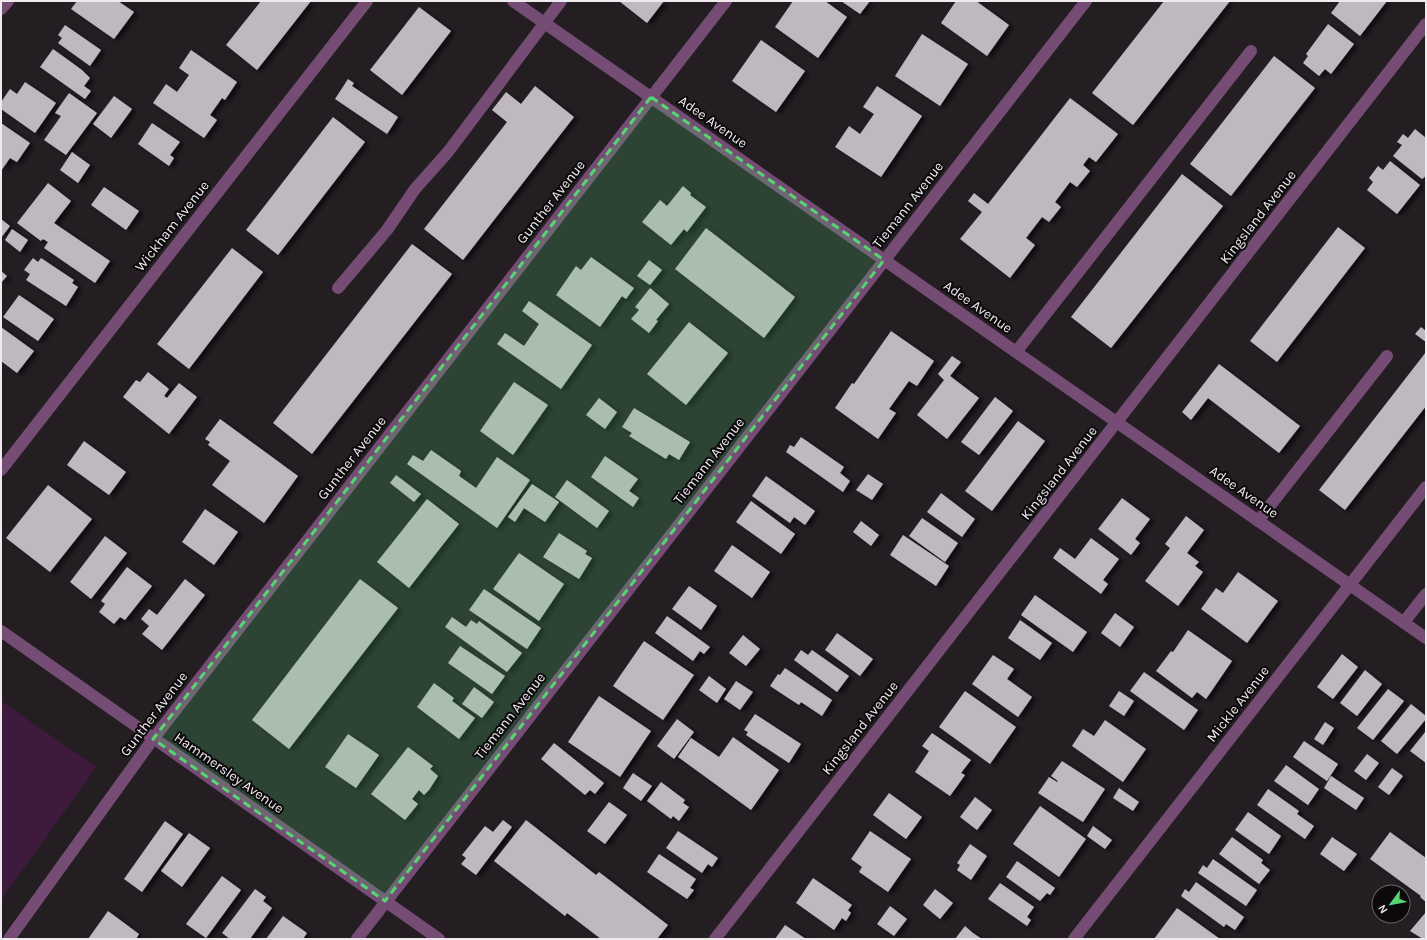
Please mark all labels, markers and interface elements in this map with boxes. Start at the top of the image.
street label: Adee Avenue [675,92,751,152]
street label: Gunther Avenue [513,157,589,247]
street label: Tiemann Avenue [869,158,947,252]
street label: Kingsland Avenue [1216,167,1300,267]
street label: Wickham Avenue [131,177,213,275]
street label: Adee Avenue [940,277,1016,337]
street label: Gunther Avenue [314,413,390,503]
street label: Tiemann Avenue [670,414,748,508]
street label: Kingsland Avenue [1017,423,1101,523]
street label: Adee Avenue [1206,462,1282,522]
street label: Mickle Avenue [1203,663,1273,745]
street label: Gunther Avenue [117,668,191,760]
street label: Tiemann Avenue [471,669,549,763]
street label: Kingsland Avenue [818,678,902,778]
street label: Hammersley Avenue [171,729,287,817]
north arrow [1371,884,1411,924]
text: N [1375,902,1391,916]

